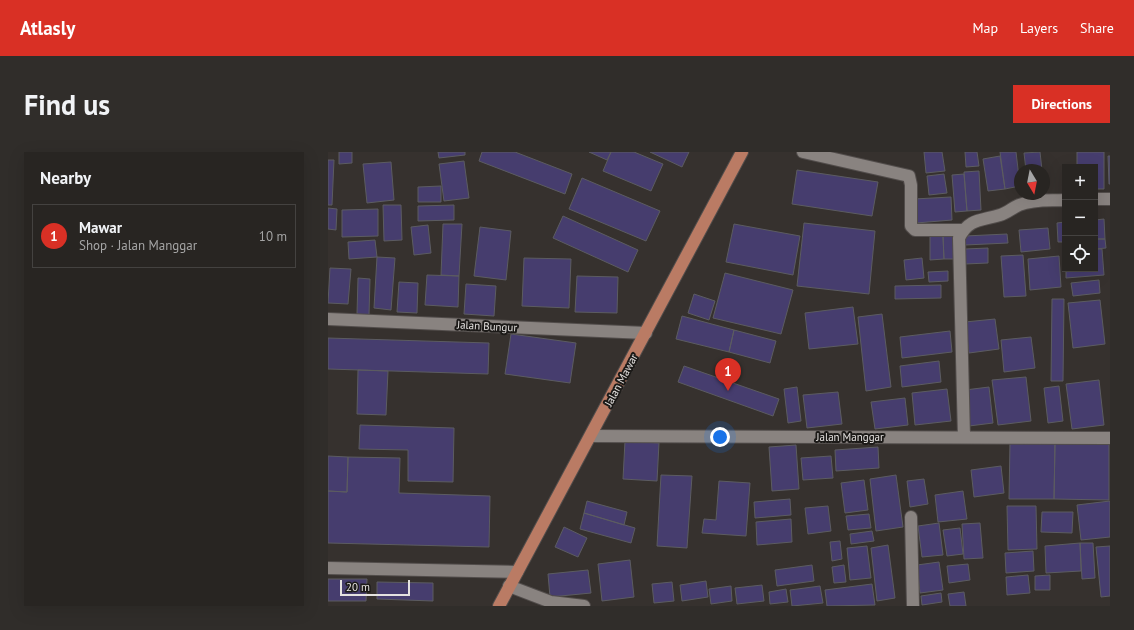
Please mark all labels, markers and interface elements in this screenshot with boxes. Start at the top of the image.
text: Atlasly [20,16,75,40]
text: Map [972,19,998,37]
text: Layers [1020,19,1058,37]
text: Share [1080,19,1114,37]
button: Directions [1013,85,1110,123]
text: Find us [24,86,110,123]
north arrow [1014,164,1050,200]
map controls [1062,164,1098,272]
button: + [1062,164,1098,200]
text: Nearby [40,167,91,189]
button: − [1062,200,1098,236]
text: Mawar [79,218,122,237]
text: 1 [50,228,58,245]
text: 10 m [259,228,287,245]
button: locate [1062,236,1098,272]
text: Shop · Jalan Manggar [79,237,197,254]
street label: Jalan Bungur [456,317,518,335]
street label: Jalan Mawar [601,351,641,410]
pin: 1 [715,358,741,391]
your location [710,427,730,447]
street label: Jalan Manggar [815,430,884,444]
scale bar [340,578,410,597]
text: 20 m [346,580,370,594]

